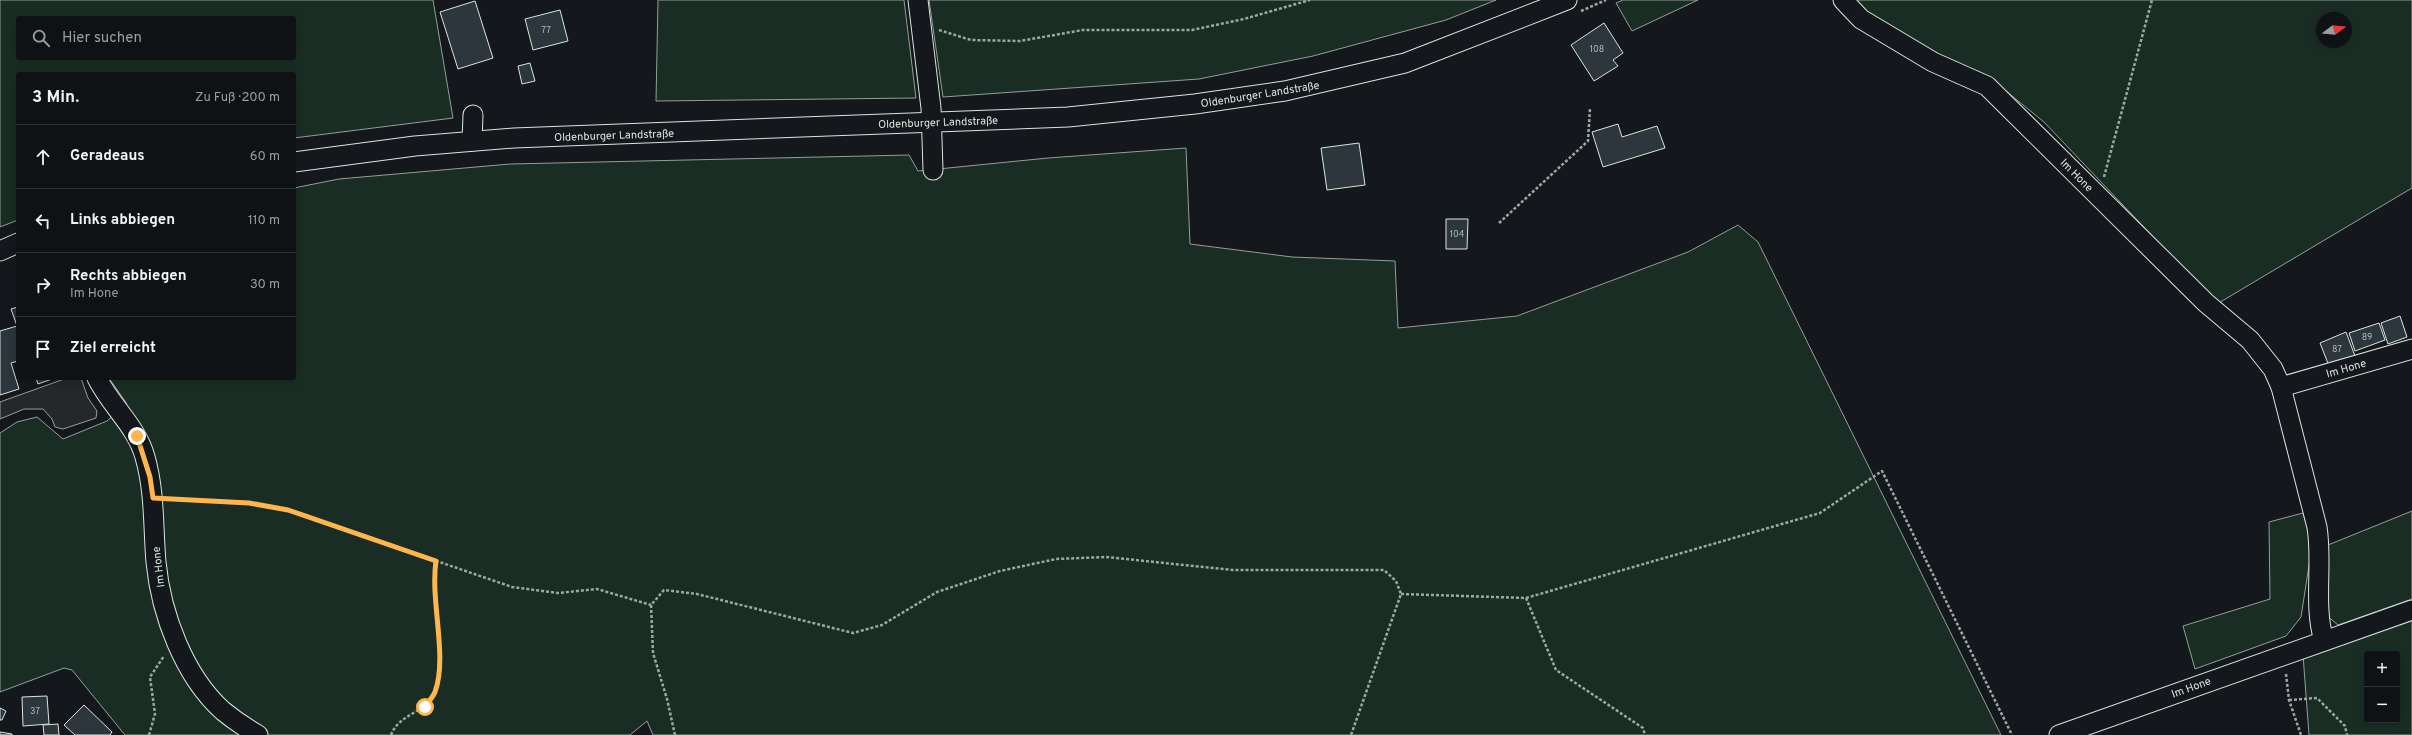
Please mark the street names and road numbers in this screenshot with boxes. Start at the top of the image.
street label: Oldenburger Landstraße [1200,79,1321,111]
street label: Oldenburger Landstraße [878,114,998,132]
street label: Oldenburger Landstraße [554,127,674,145]
street label: Im Hone [2057,156,2096,195]
street label: Im Hone [2325,357,2368,381]
street label: Im Hone [150,546,168,588]
street label: Im Hone [2170,674,2213,702]

